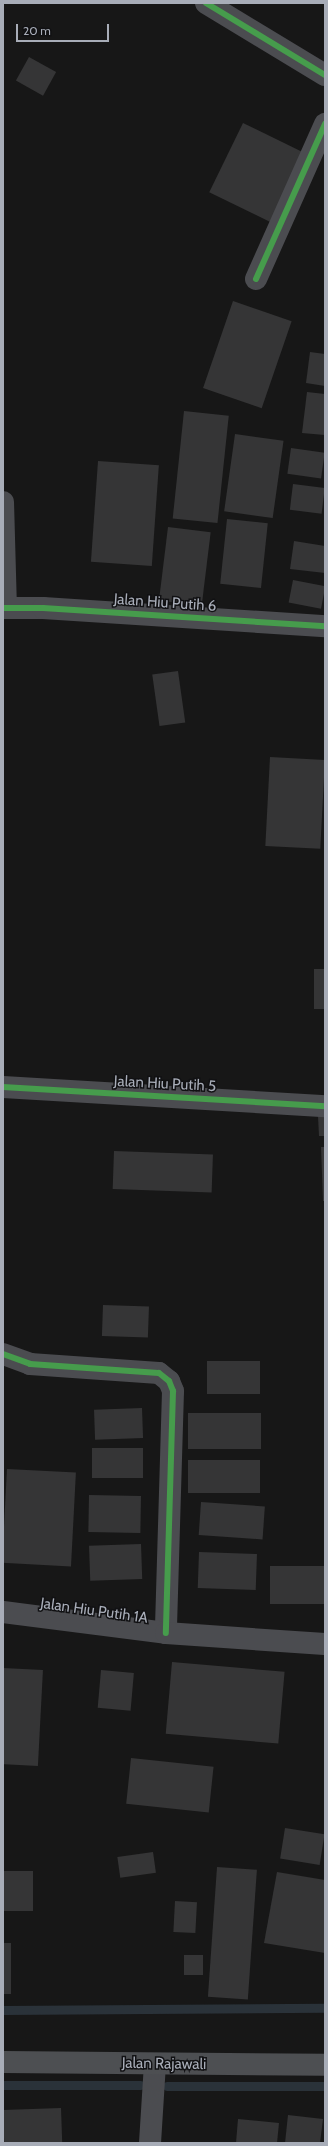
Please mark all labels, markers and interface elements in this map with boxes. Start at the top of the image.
scale bar [18,16,111,42]
text: 20 m [23,23,51,38]
street label: Jalan Hiu Putih 6 [113,590,217,616]
street label: Jalan Hiu Putih 5 [113,1072,217,1096]
street label: Jalan Hiu Putih 1A [39,1595,149,1627]
street label: Jalan Rajawali [122,2054,206,2074]

